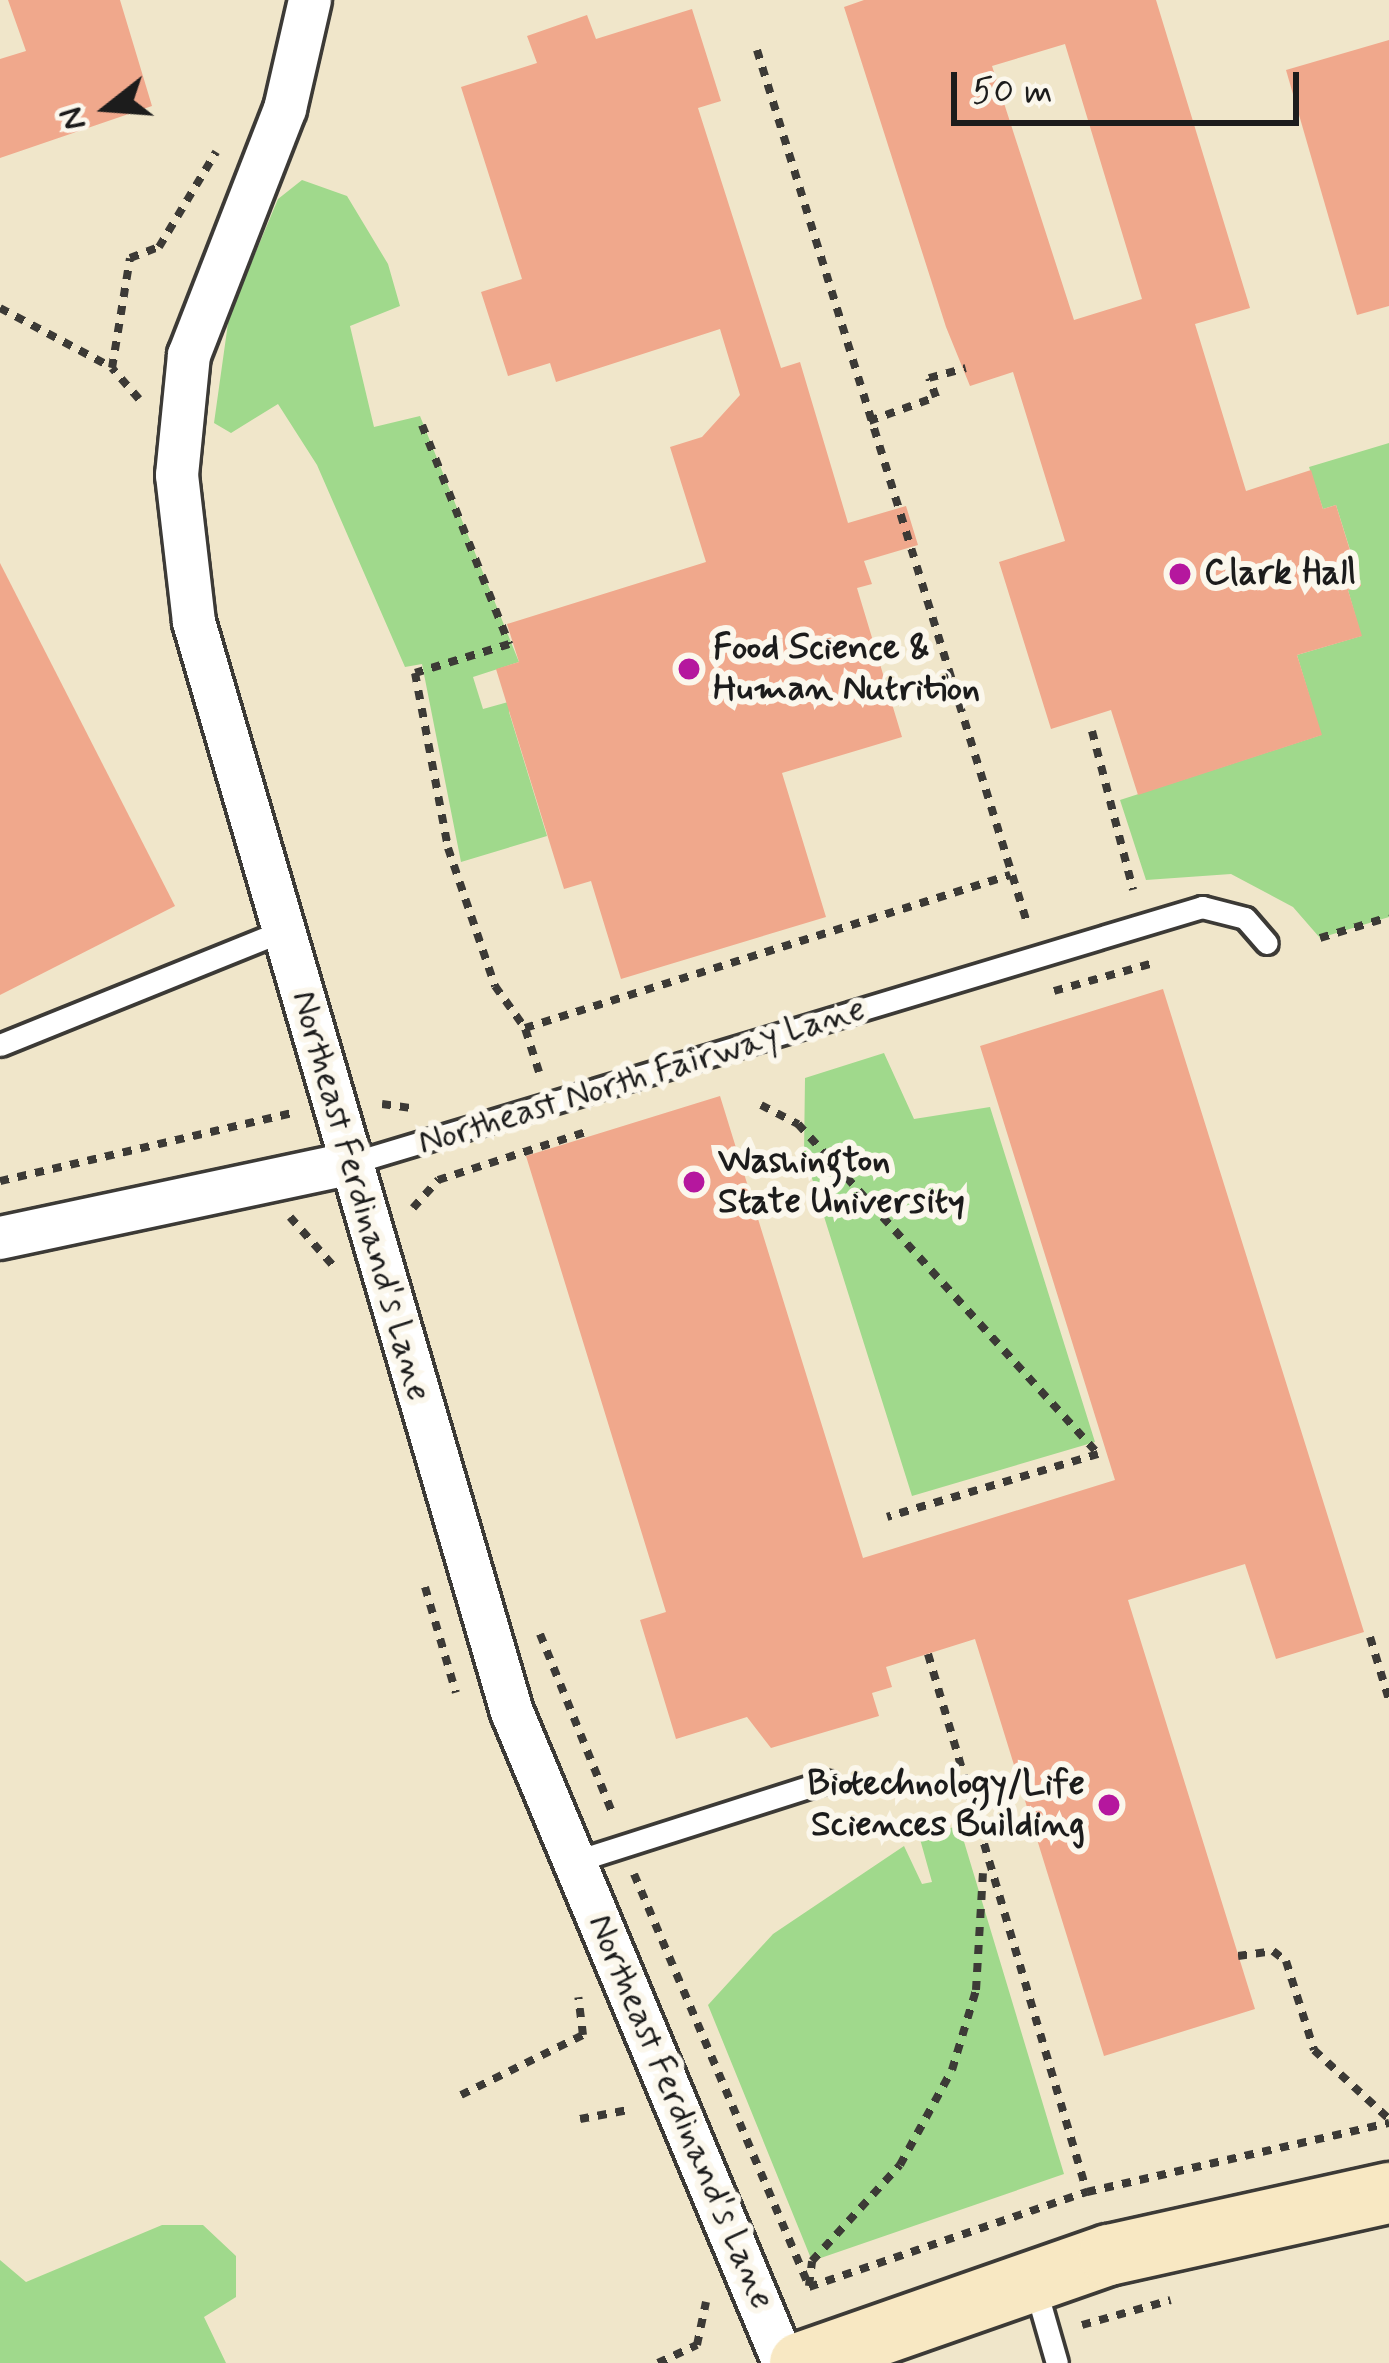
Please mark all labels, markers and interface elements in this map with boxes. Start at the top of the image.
north arrow [48,48,168,168]
scale bar [957,48,1305,122]
text: 50 m [972,69,1053,116]
text: N [49,102,98,135]
place label: Clark Hall [1204,552,1360,596]
marker: Clark Hall [1167,561,1193,587]
place label: Food Science & Human Nutrition [713,626,978,711]
marker: Food Science & Human Nutrition [676,656,702,682]
street label: Northeast Ferdinand's Lane [281,988,439,1404]
street label: Northeast North Fairway Lane [415,989,869,1165]
place label: Washington State University [718,1139,967,1224]
marker: Washington State University [681,1169,707,1195]
place label: Biotechnology/Life Sciences Building [807,1762,1085,1847]
marker: Biotechnology/Life Sciences Building [1096,1792,1122,1818]
street label: Northeast Ferdinand's Lane [578,1910,782,2314]

